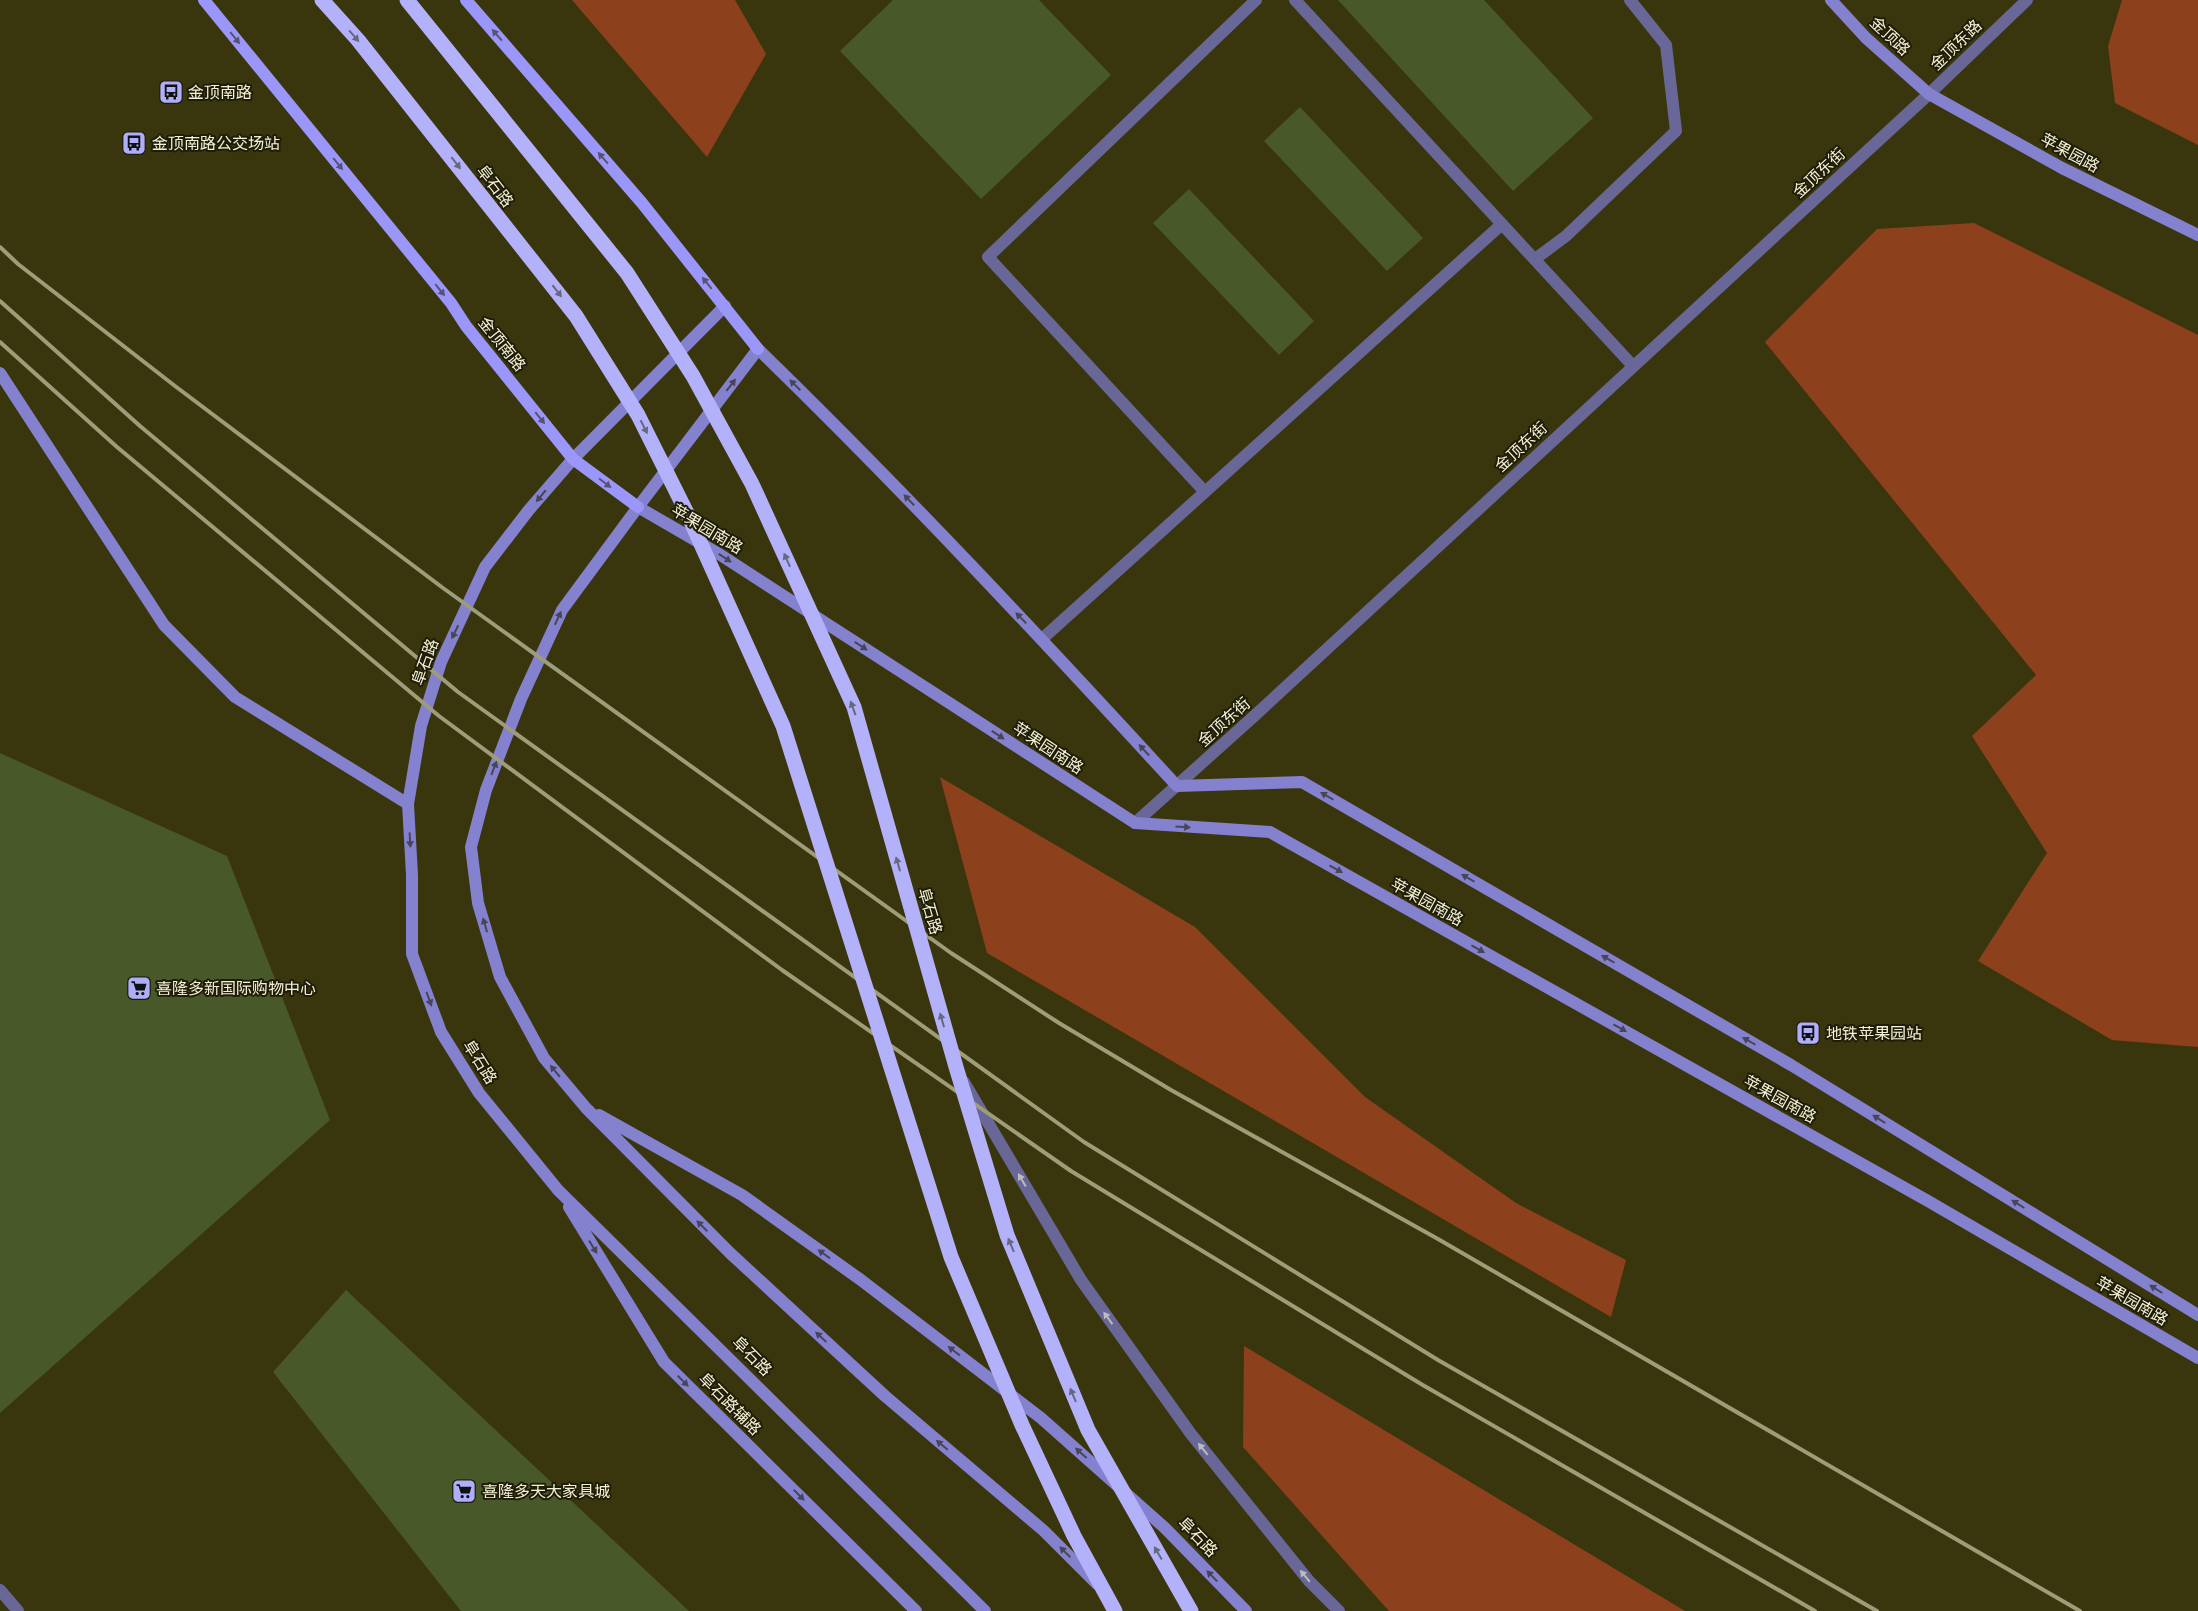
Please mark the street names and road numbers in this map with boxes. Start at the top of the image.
street label: 金顶路 [1866,13,1914,59]
street label: 金顶东路 [1926,16,1986,74]
street label: 苹果园路 [2037,130,2103,176]
street label: 金顶东街 [1789,144,1849,202]
street label: 阜石路 [473,161,517,211]
street label: 金顶南路 [474,313,530,375]
street label: 金顶东街 [1491,418,1551,476]
street label: 苹果园南路 [668,500,746,558]
street label: 阜石路 [408,636,442,688]
street label: 金顶东街 [1194,694,1254,750]
street label: 苹果园南路 [1009,718,1087,778]
street label: 苹果园南路 [1387,874,1467,930]
street label: 阜石路 [914,885,946,937]
street label: 阜石路 [459,1037,501,1087]
street label: 苹果园南路 [1740,1071,1820,1127]
street label: 苹果园南路 [2093,1273,2171,1329]
street label: 阜石路 [728,1332,776,1380]
street label: 阜石路辅路 [695,1369,765,1439]
street label: 阜石路 [1174,1513,1222,1561]

